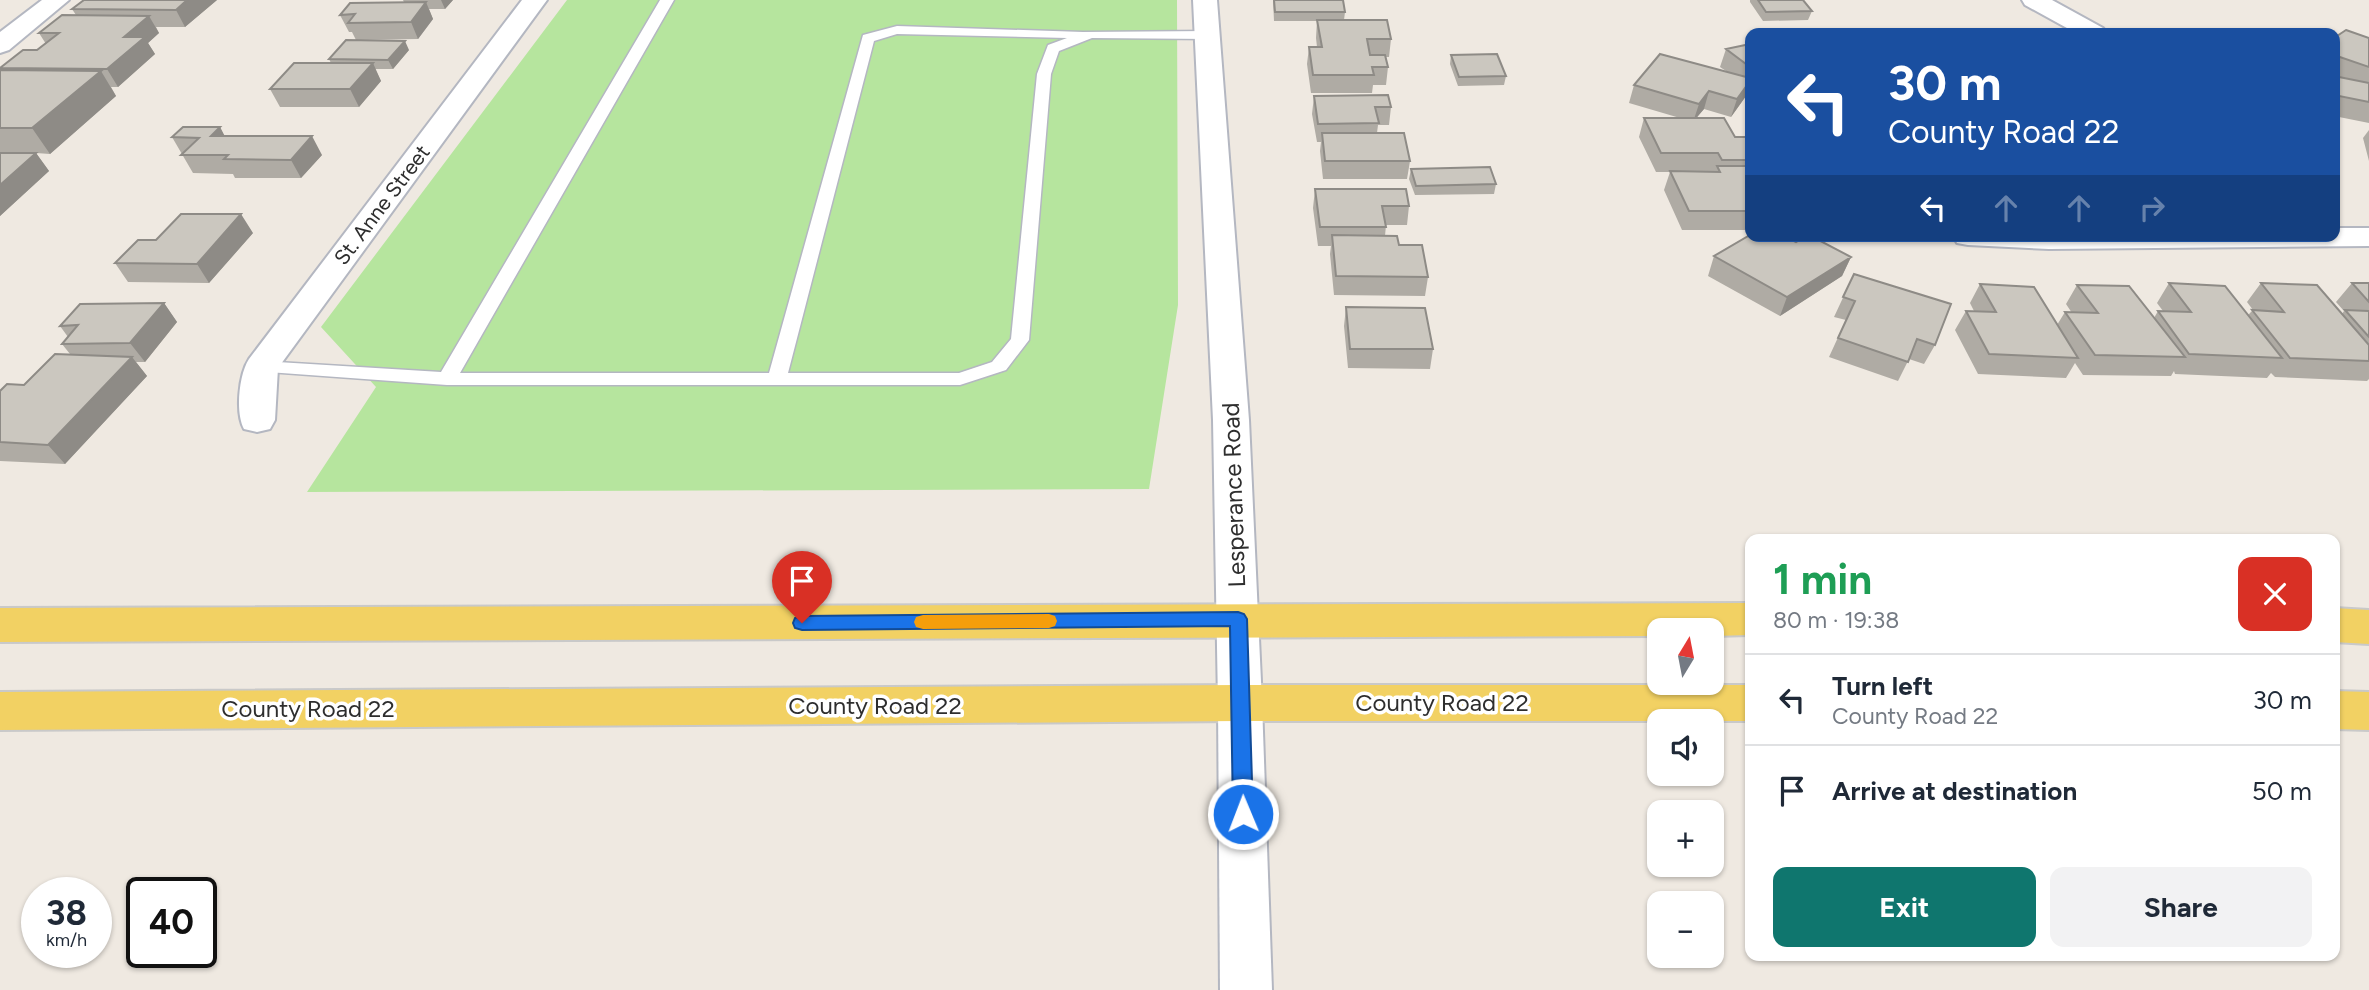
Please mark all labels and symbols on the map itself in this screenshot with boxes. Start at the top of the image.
street label: St. Anne Street [328,140,435,270]
street label: Lesperance Road [1216,402,1251,588]
pin [772,551,832,623]
north arrow [1647,618,1724,695]
street label: County Road 22 [1355,688,1529,717]
street label: County Road 22 [788,691,962,720]
street label: County Road 22 [221,694,395,723]
position arrow [1206,777,1280,851]
speed limit sign: 40 [126,877,217,968]

